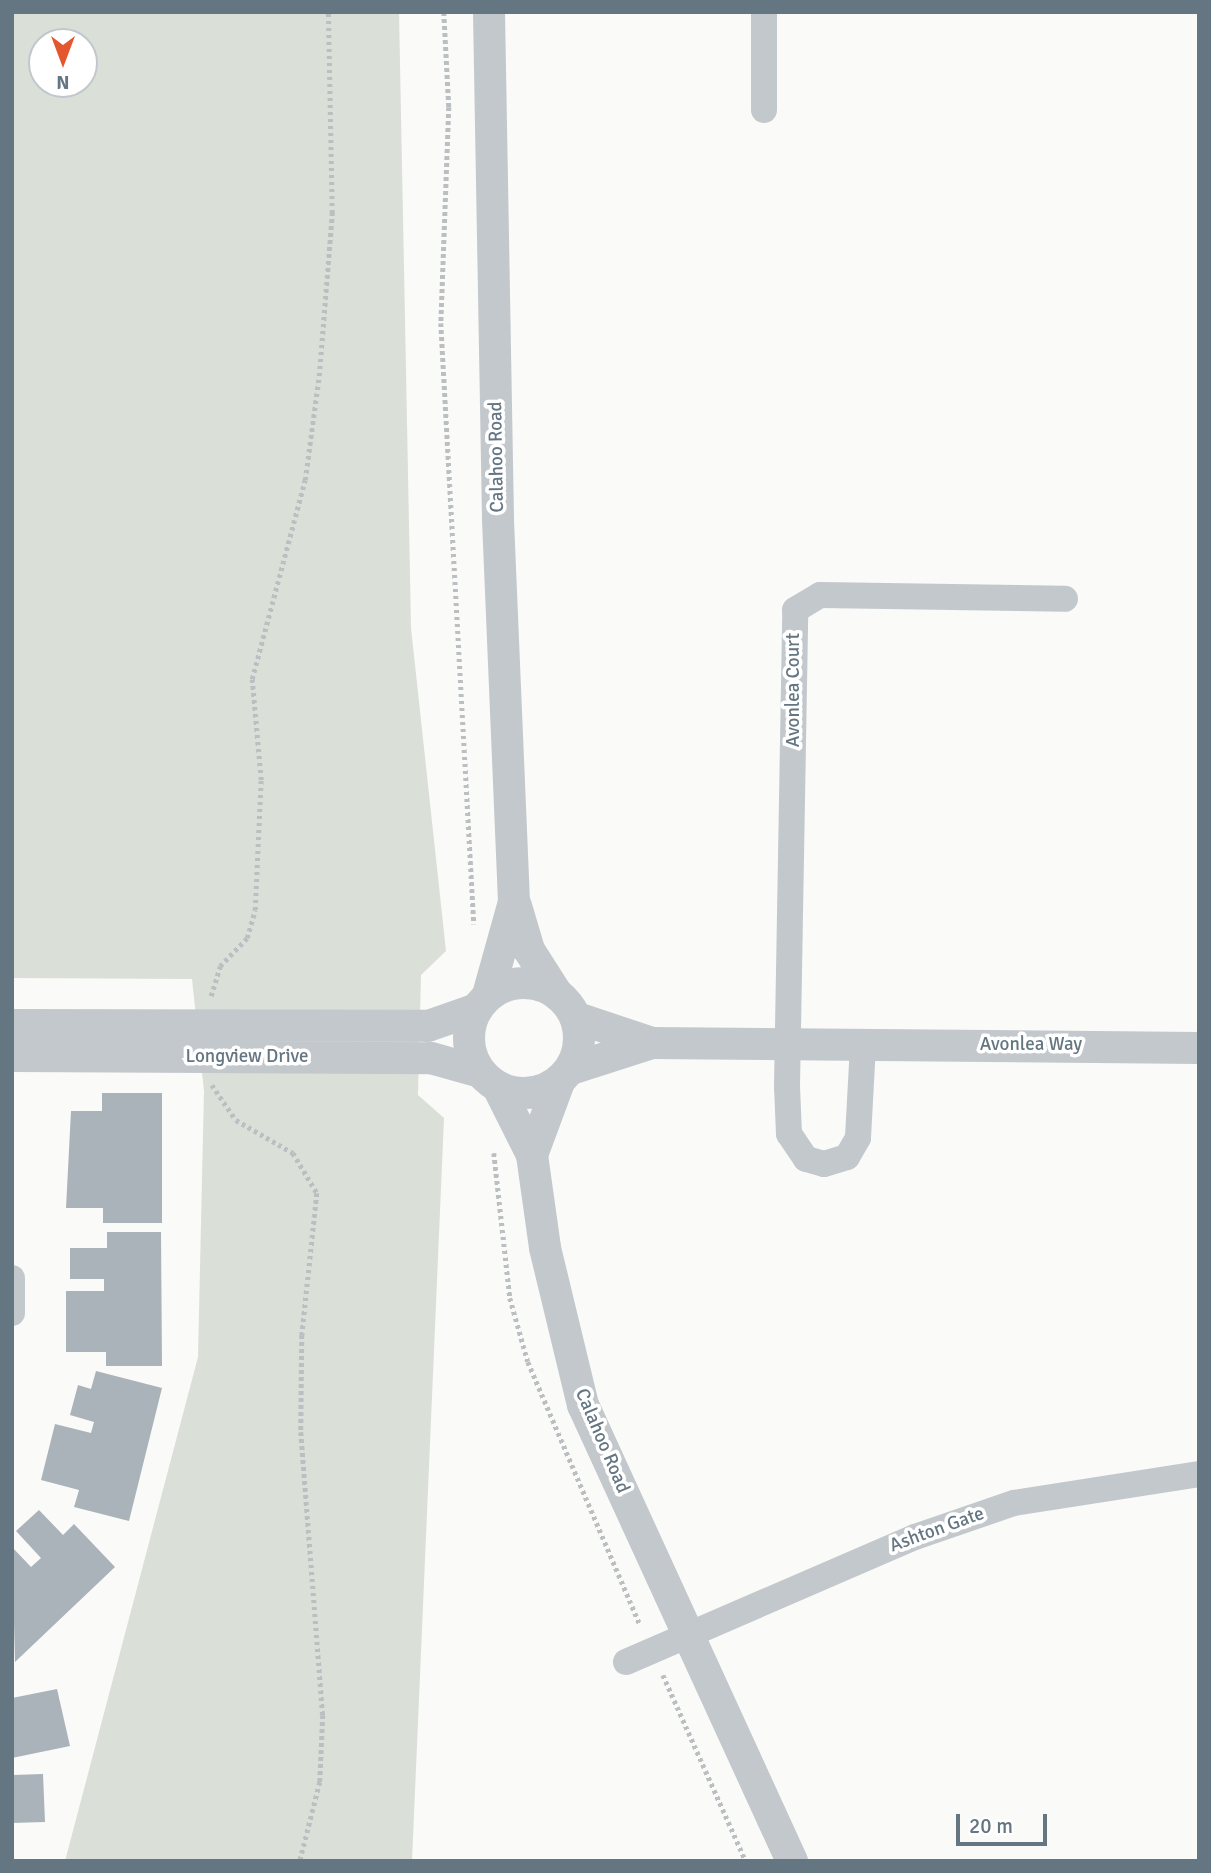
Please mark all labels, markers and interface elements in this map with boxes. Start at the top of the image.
north arrow [28,28,98,98]
text: N [56,70,70,94]
street label: Calahoo Road [485,401,509,513]
street label: Avonlea Court [783,633,805,747]
street label: Avonlea Way [980,1034,1082,1056]
street label: Longview Drive [186,1046,308,1068]
street label: Calahoo Road [570,1385,634,1497]
street label: Ashton Gate [887,1502,987,1558]
scale bar [959,1800,1050,1844]
text: 20 m [969,1813,1013,1839]

